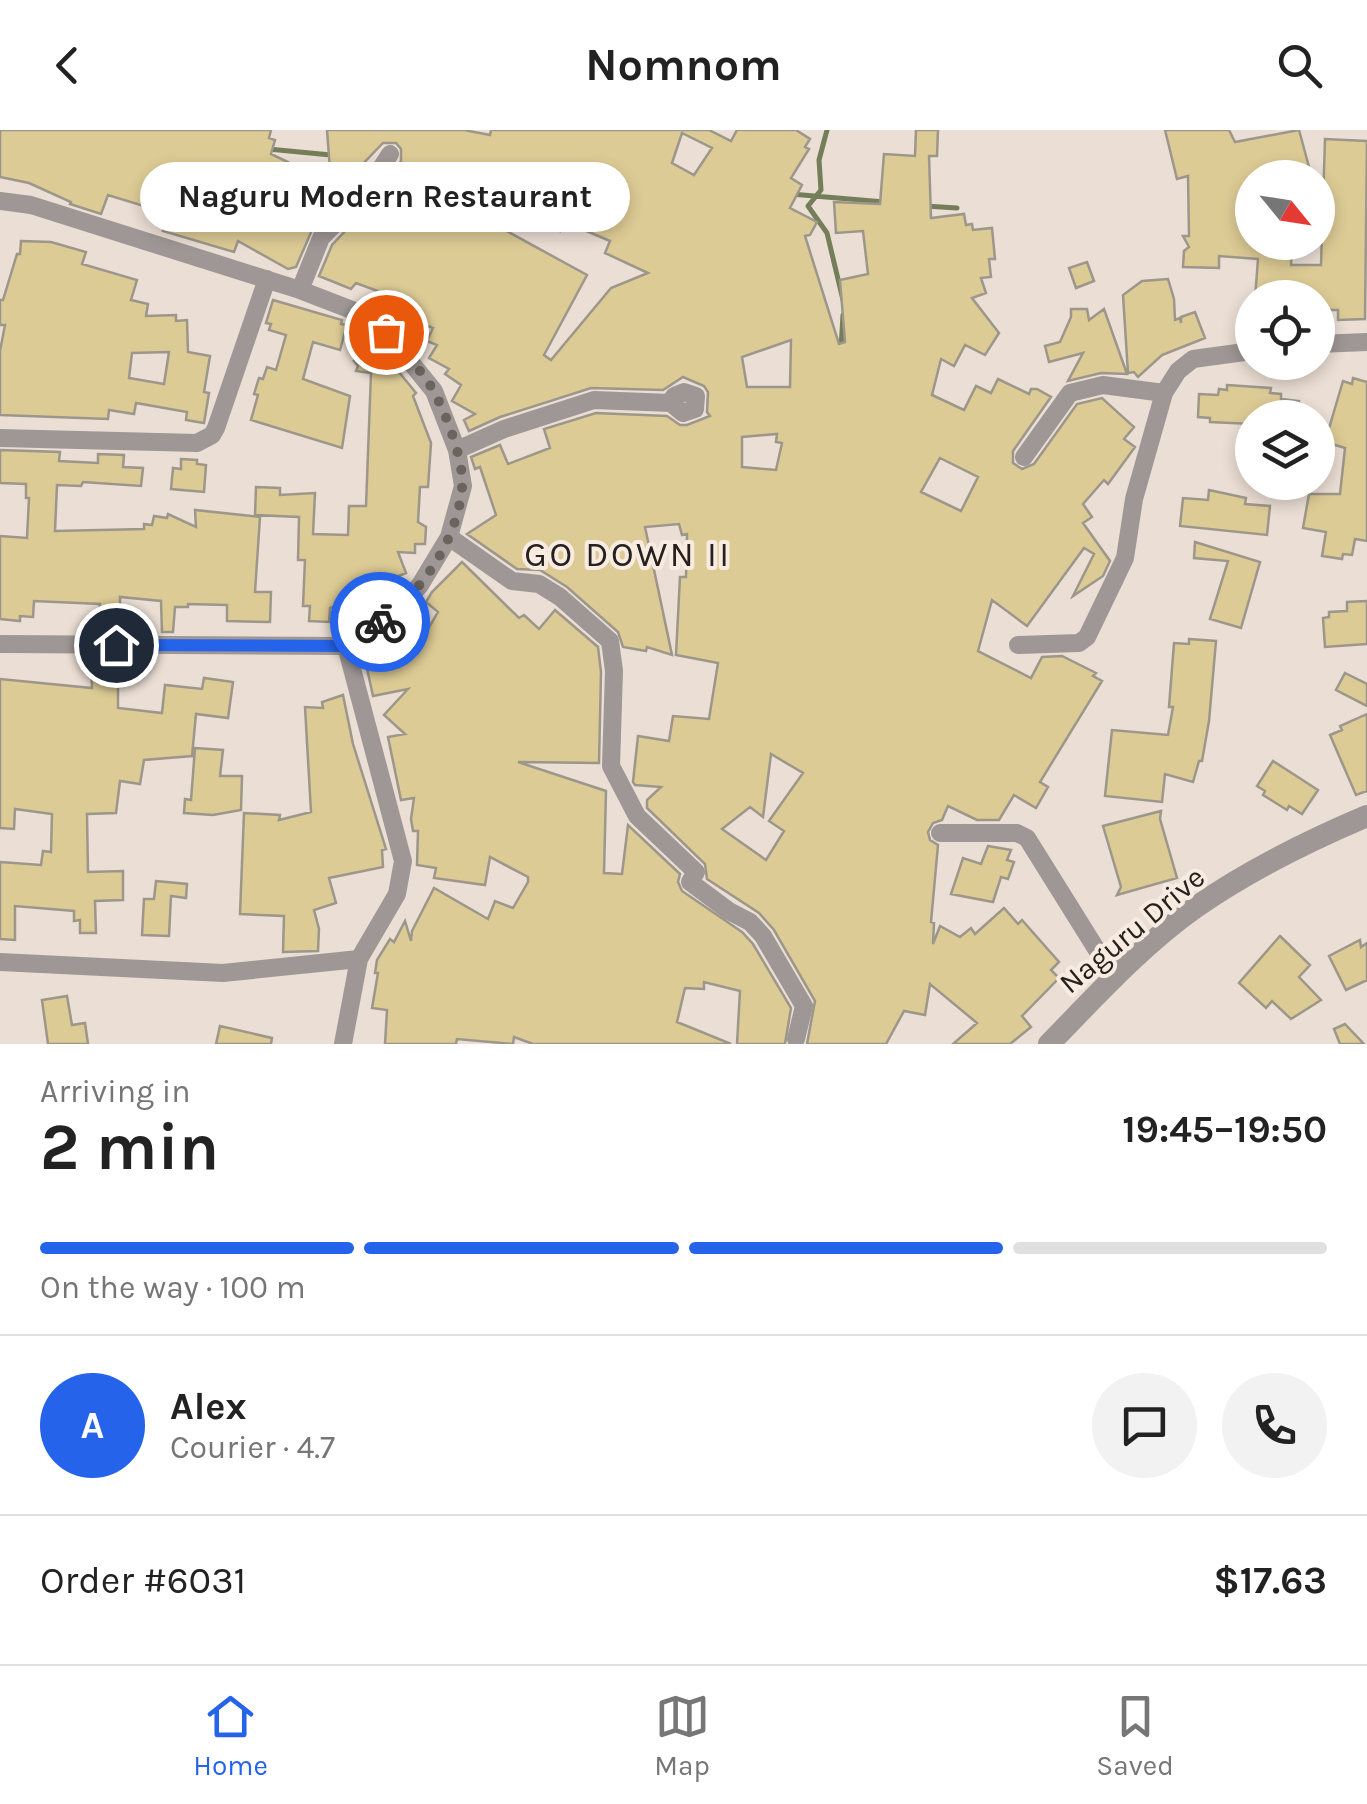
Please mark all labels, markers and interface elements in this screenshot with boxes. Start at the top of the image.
icon: back [40,38,95,93]
icon: search [1272,38,1327,93]
text: Nomnom [585,39,782,91]
north arrow [1235,160,1335,260]
map controls [1235,160,1335,500]
callout: Naguru Modern Restaurant [141,162,631,232]
text: Naguru Modern Restaurant [178,178,592,215]
button: locate [1235,280,1335,380]
pin [344,290,429,375]
icon: bag [359,305,414,360]
button: layers [1235,400,1335,500]
district label: GO DOWN II [524,534,732,575]
courier [330,572,430,672]
icon: bike [353,595,408,650]
pin [74,603,159,688]
icon: home [89,618,144,673]
street label: Naguru Drive [1052,859,1212,1001]
text: Arriving in [40,1073,191,1110]
text: 19:45–19:50 [1122,1107,1327,1152]
text: 2 min [40,1109,219,1185]
text: On the way · 100 m [40,1269,306,1306]
button: chat [1092,1373,1197,1478]
button: phone [1222,1373,1327,1478]
text: Alex [170,1384,247,1429]
text: A [81,1403,104,1448]
text: Courier · 4.7 [170,1429,335,1466]
text: Order #6031 [40,1558,246,1603]
text: $17.63 [1213,1558,1327,1603]
tab: Home [193,1689,268,1782]
tab: Map [654,1689,710,1782]
tab: Saved [1096,1689,1174,1782]

